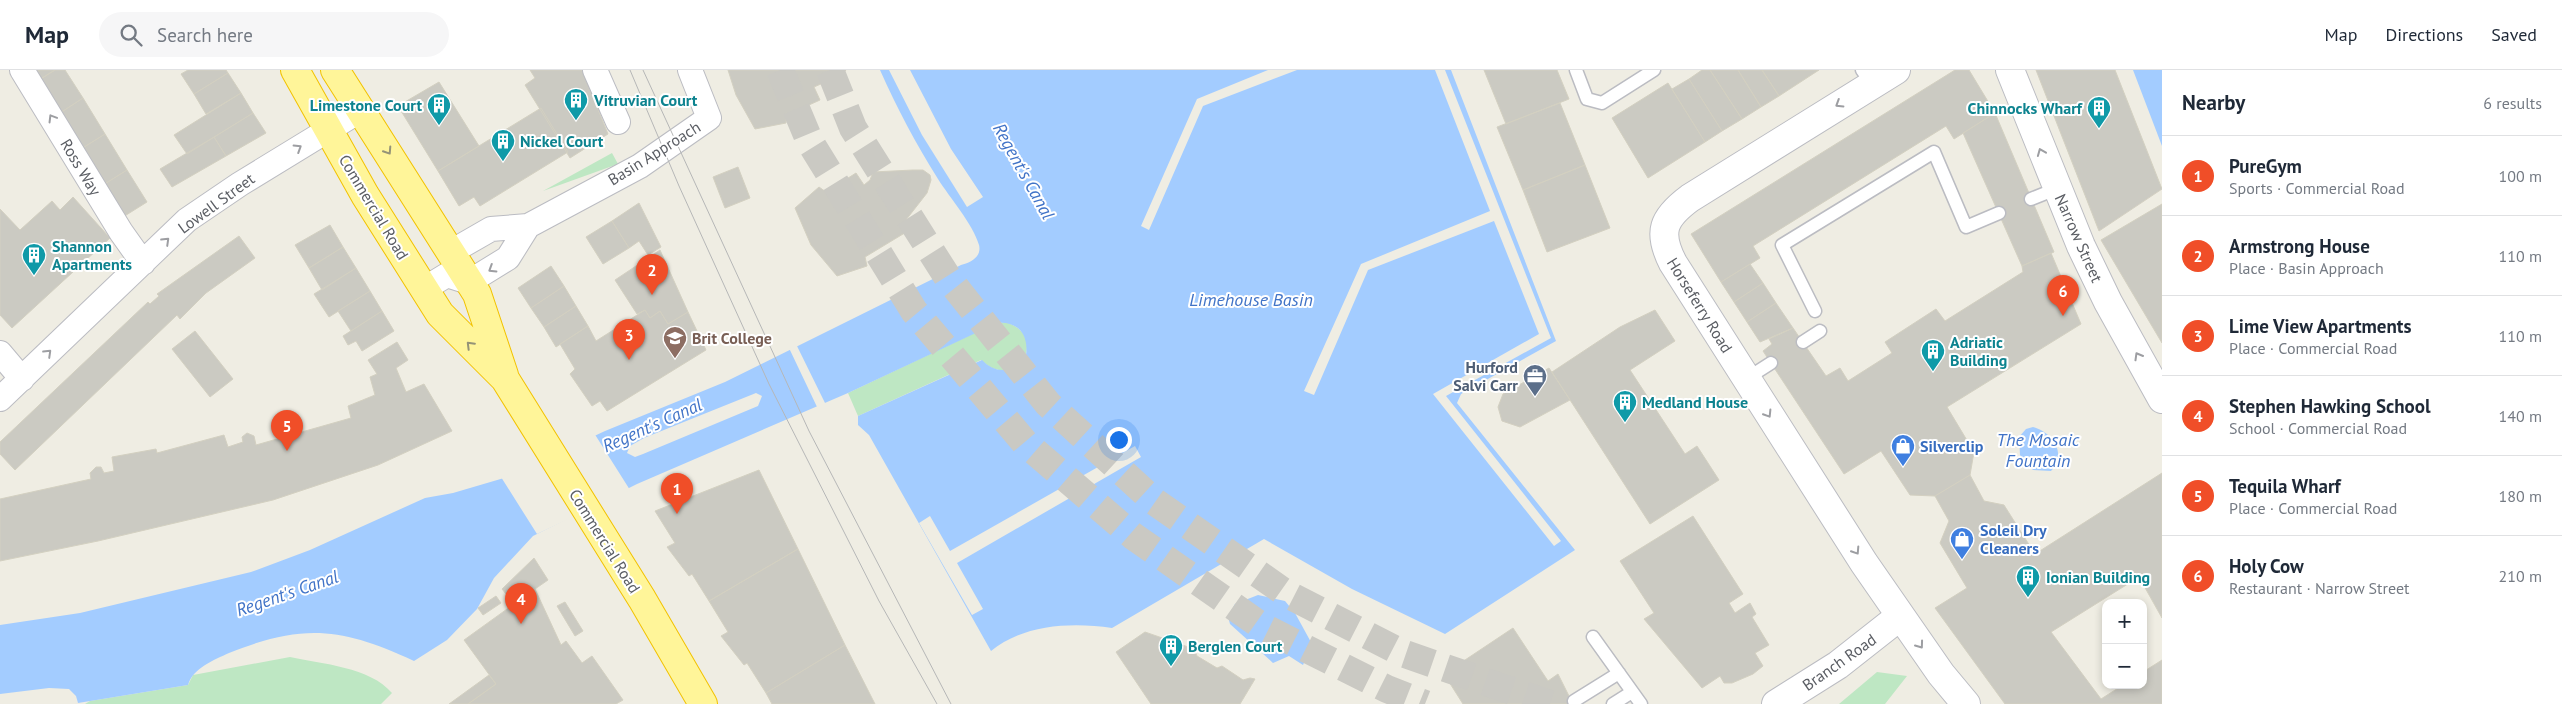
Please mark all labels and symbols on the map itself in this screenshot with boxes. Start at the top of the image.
building icon: Vitruvian Court [563,87,589,121]
place label: Vitruvian Court [593,90,698,110]
building icon: Limestone Court [426,92,452,126]
place label: Limestone Court [310,95,422,115]
building icon: Chinnocks Wharf [2086,95,2112,129]
one-way arrow [1835,98,1845,107]
place label: Chinnocks Wharf [1968,98,2083,118]
one-way arrow [48,115,58,124]
street label: Basin Approach [604,117,704,189]
water label: Regent's Canal [988,119,1060,223]
building icon: Nickel Court [490,128,516,162]
place label: Nickel Court [520,131,604,151]
street label: Ross Way [56,135,106,200]
one-way arrow [293,145,302,154]
one-way arrow [382,146,391,155]
one-way arrow [2037,148,2048,157]
street label: Commercial Road [335,151,413,263]
street label: Lowell Street [174,168,259,238]
street label: Narrow Street [2051,191,2108,286]
place label: Shannon Apartments [52,236,132,274]
one-way arrow [160,238,169,247]
building icon: Shannon Apartments [21,242,47,276]
pin: 2 [636,254,668,295]
street label: Horseferry Road [1663,254,1737,356]
one-way arrow [488,262,497,272]
pin: 6 [2047,275,2079,316]
water label: Limehouse Basin [1189,288,1313,311]
pin: 3 [613,319,645,360]
school or university icon: Brit College [662,325,688,359]
place label: Brit College [692,328,772,348]
place label: Adriatic Building [1950,332,2007,370]
building icon: Adriatic Building [1920,338,1946,372]
one-way arrow [467,342,476,351]
one-way arrow [43,350,52,359]
one-way arrow [2134,353,2144,362]
place label: Hurford Salvi Carr [1453,357,1518,395]
office icon: Hurford Salvi Carr [1522,363,1548,397]
building icon: Medland House [1612,389,1638,423]
place label: Medland House [1642,392,1748,412]
water label: Regent's Canal [599,393,706,457]
one-way arrow [1762,409,1772,418]
pin: 5 [271,410,303,451]
your location [1106,427,1132,453]
water label: The Mosaic Fountain [1997,428,2080,472]
shop icon: Silverclip [1890,433,1916,467]
place label: Silverclip [1920,436,1984,456]
pin: 1 [661,473,693,514]
street label: Commercial Road [565,485,645,597]
place label: Soleil Dry Cleaners [1980,520,2047,558]
shop icon: Soleil Dry Cleaners [1949,526,1975,560]
one-way arrow [1850,545,1859,555]
building icon: Ionian Building [2015,564,2041,598]
water label: Regent's Canal [233,565,341,621]
place label: Ionian Building [2046,567,2150,587]
pin: 4 [505,583,537,624]
street label: Branch Road [1798,629,1880,695]
building icon: Berglen Court [1158,633,1184,667]
place label: Berglen Court [1188,636,1283,656]
one-way arrow [1914,640,1923,649]

